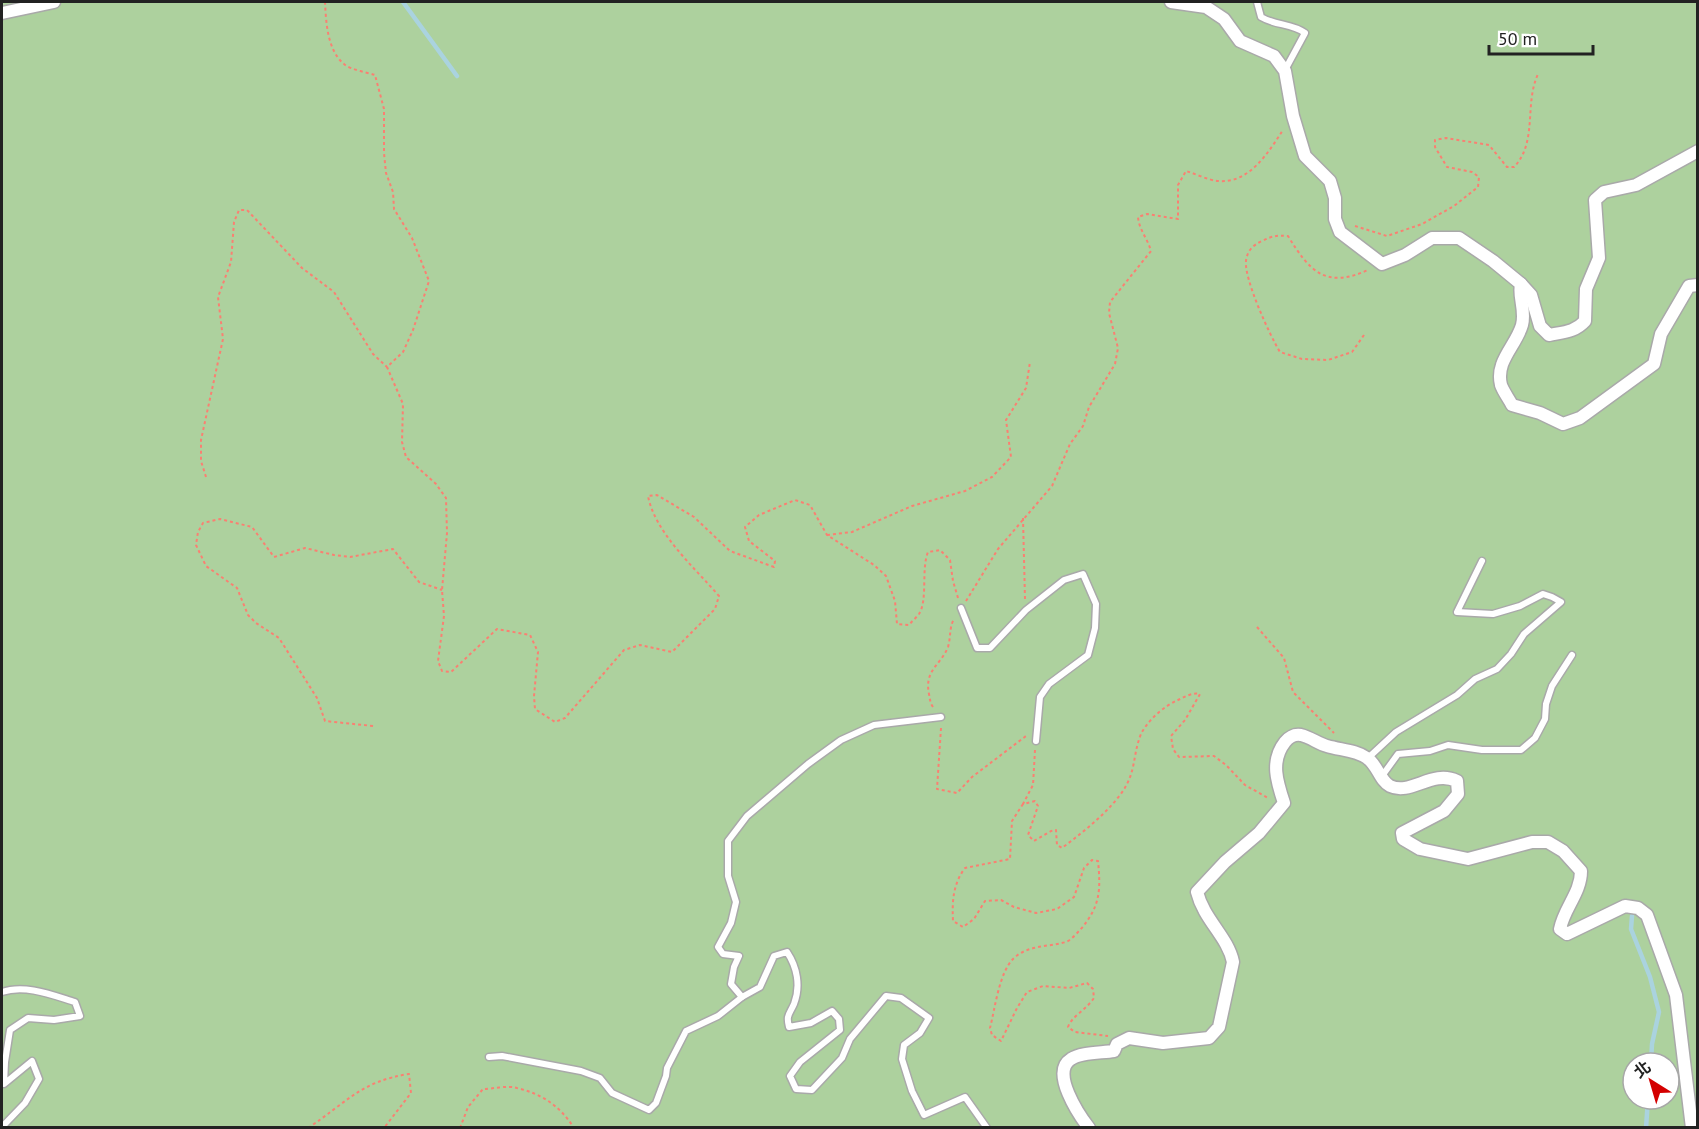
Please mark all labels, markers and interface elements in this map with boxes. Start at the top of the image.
scale bar [1489,18,1592,56]
text: 50 m [1498,27,1537,50]
north arrow [1621,1051,1681,1111]
text: 北 [1630,1056,1654,1082]

